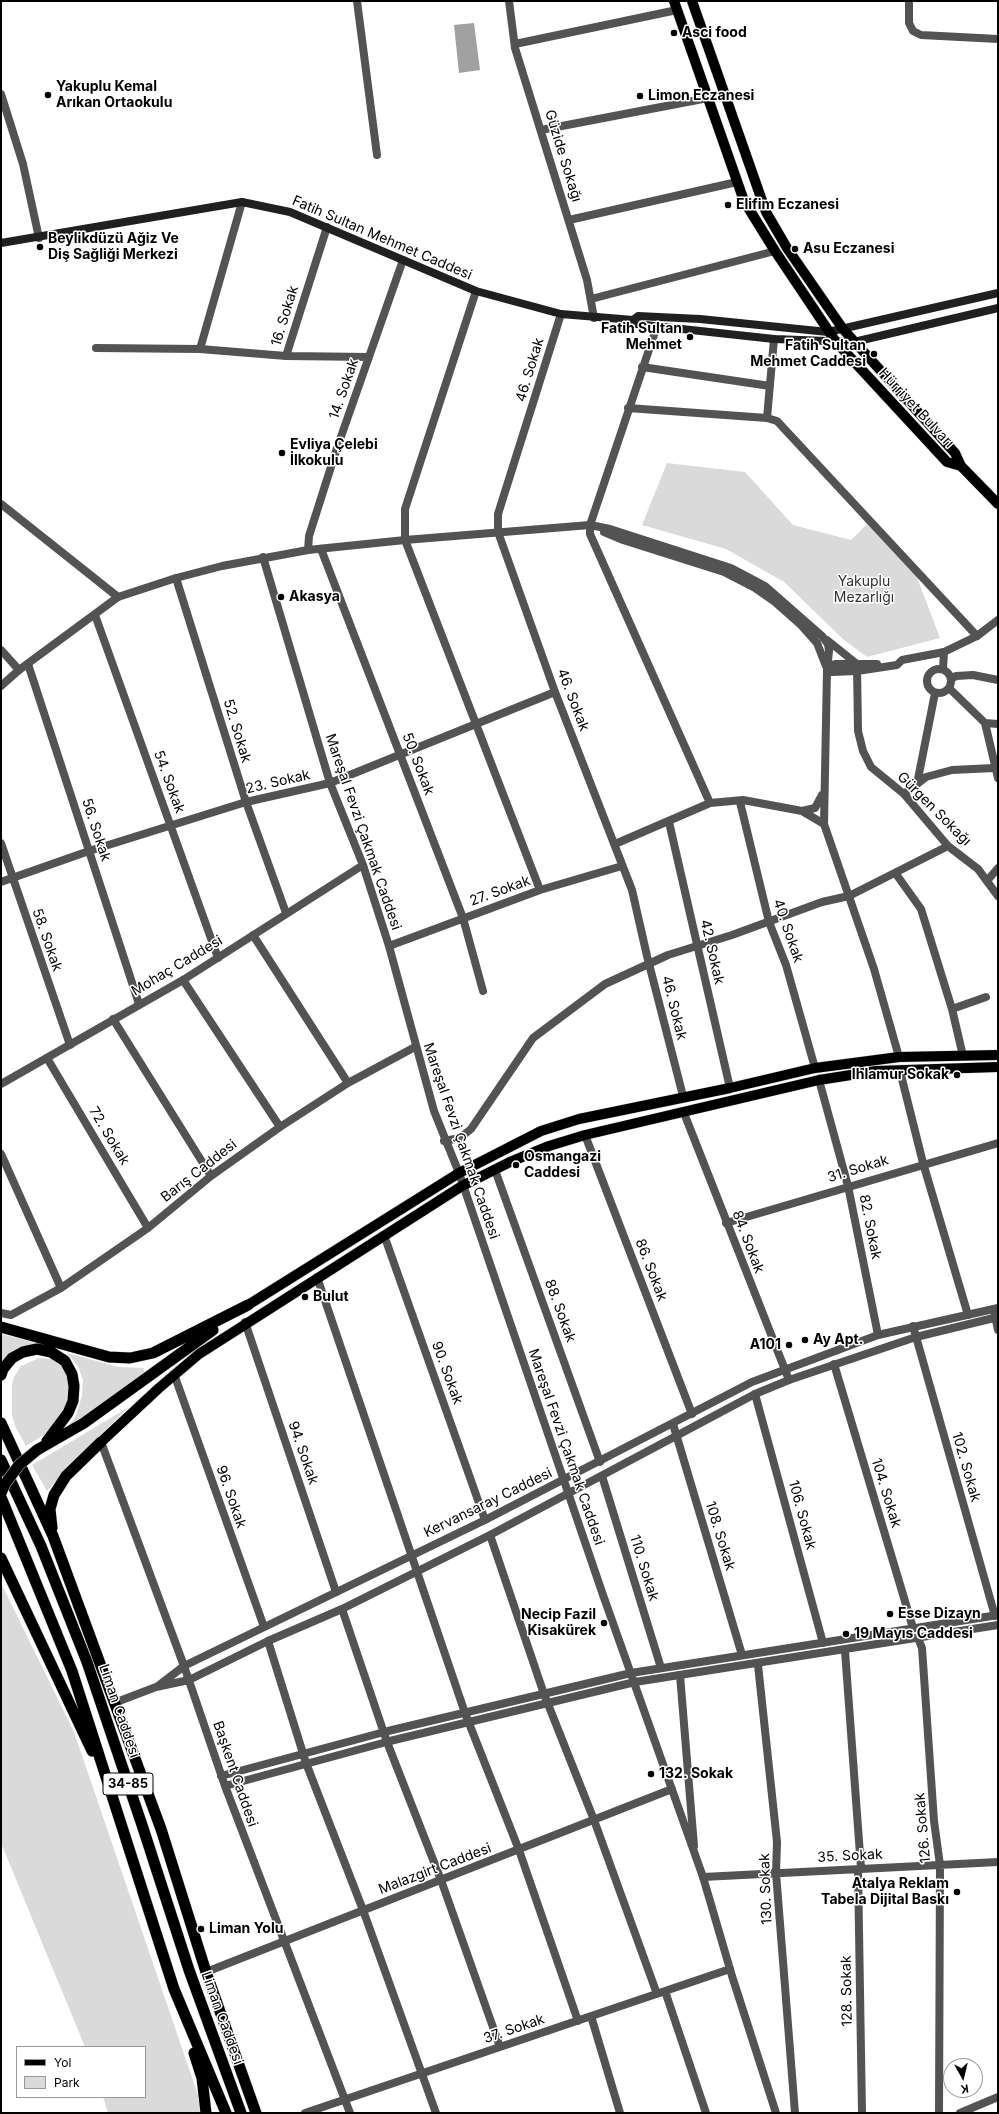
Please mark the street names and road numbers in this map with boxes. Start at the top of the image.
street label: Güzide Sokağı [541,108,585,204]
street label: Fatih Sultan Mehmet Caddesi [290,192,474,284]
street label: 16. Sokak [268,284,302,348]
street label: 46. Sokak [512,336,548,404]
street label: 14. Sokak [326,357,362,421]
street label: Hürriyet Bulvarı [875,365,957,451]
street label: 46. Sokak [553,666,593,734]
street label: 52. Sokak [219,697,255,765]
street label: 50. Sokak [398,730,438,798]
street label: Mareşal Fevzi Çakmak Caddesi [321,732,405,932]
street label: 54. Sokak [150,748,188,816]
street label: 23. Sokak [244,766,312,798]
street label: Gürgen Sokağı [894,769,974,849]
street label: 56. Sokak [78,796,114,864]
street label: 27. Sokak [467,872,533,910]
street label: 40. Sokak [769,897,807,965]
street label: 58. Sokak [28,906,66,974]
street label: 42. Sokak [696,918,728,986]
street label: Mohaç Caddesi [128,932,226,1000]
street label: 46. Sokak [658,974,690,1042]
street label: Mareşal Fevzi Çakmak Caddesi [419,1041,503,1241]
street label: 72. Sokak [85,1104,133,1168]
street label: Barış Caddesi [158,1136,240,1206]
street label: 31. Sokak [825,1152,891,1186]
street label: 82. Sokak [855,1193,885,1261]
street label: 84. Sokak [728,1208,768,1276]
street label: 86. Sokak [631,1236,671,1304]
street label: 88. Sokak [541,1277,579,1345]
street label: 90. Sokak [428,1339,466,1407]
street label: Mareşal Fevzi Çakmak Caddesi [524,1347,608,1547]
street label: 94. Sokak [284,1419,322,1487]
street label: 102. Sokak [948,1430,984,1504]
street label: 104. Sokak [867,1456,905,1530]
street label: 96. Sokak [212,1463,250,1531]
street label: Kervansaray Caddesi [421,1465,555,1541]
street label: 106. Sokak [785,1478,819,1552]
street label: 108. Sokak [702,1499,738,1573]
street label: 110. Sokak [626,1533,662,1603]
street label: Liman Caddesi [95,1662,143,1760]
street label: Başkent Caddesi [209,1719,261,1829]
road number: 34-85 [103,1773,153,1795]
street label: 126. Sokak [912,1792,934,1864]
street label: Malazgirt Caddesi [376,1840,494,1898]
street label: 35. Sokak [817,1846,883,1866]
street label: 130. Sokak [756,1853,776,1925]
street label: 128. Sokak [838,1955,856,2027]
street label: Liman Caddesi [197,1969,247,2067]
street label: 37. Sokak [481,2011,547,2047]

